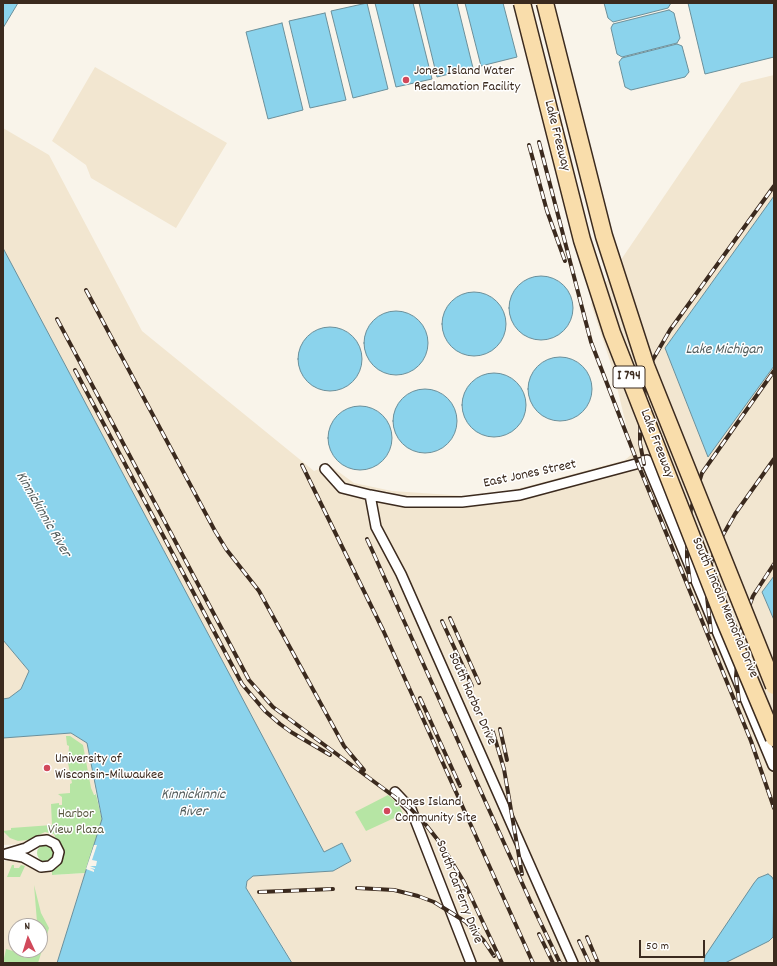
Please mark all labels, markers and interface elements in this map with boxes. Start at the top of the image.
place label: Jones Island Water Reclamation Facility [414,64,520,96]
marker: Jones Island Water Reclamation Facility [401,75,411,85]
street label: Lake Freeway [539,99,573,173]
water label: Lake Michigan [685,342,763,360]
road number: I 794 [613,366,645,388]
street label: Lake Freeway [635,407,677,481]
street label: East Jones Street [482,457,578,493]
water label: Kinnickinnic River [10,469,74,561]
street label: South Lincoln Memorial Drive [687,535,761,681]
street label: South Harbor Drive [443,650,499,748]
place label: University of Wisconsin-Milwaukee [55,752,163,784]
marker: University of Wisconsin-Milwaukee [42,763,52,773]
water label: Kinnickinnic River [161,787,225,822]
place label: Jones Island Community Site [395,795,477,828]
marker: Jones Island Community Site [382,806,392,816]
park label: Harbor View Plaza [48,807,104,840]
street label: South Carferry Drive [431,838,485,946]
north arrow [8,918,48,958]
text: N [24,919,31,935]
scale bar [641,932,707,958]
text: 50 m [646,938,669,955]

